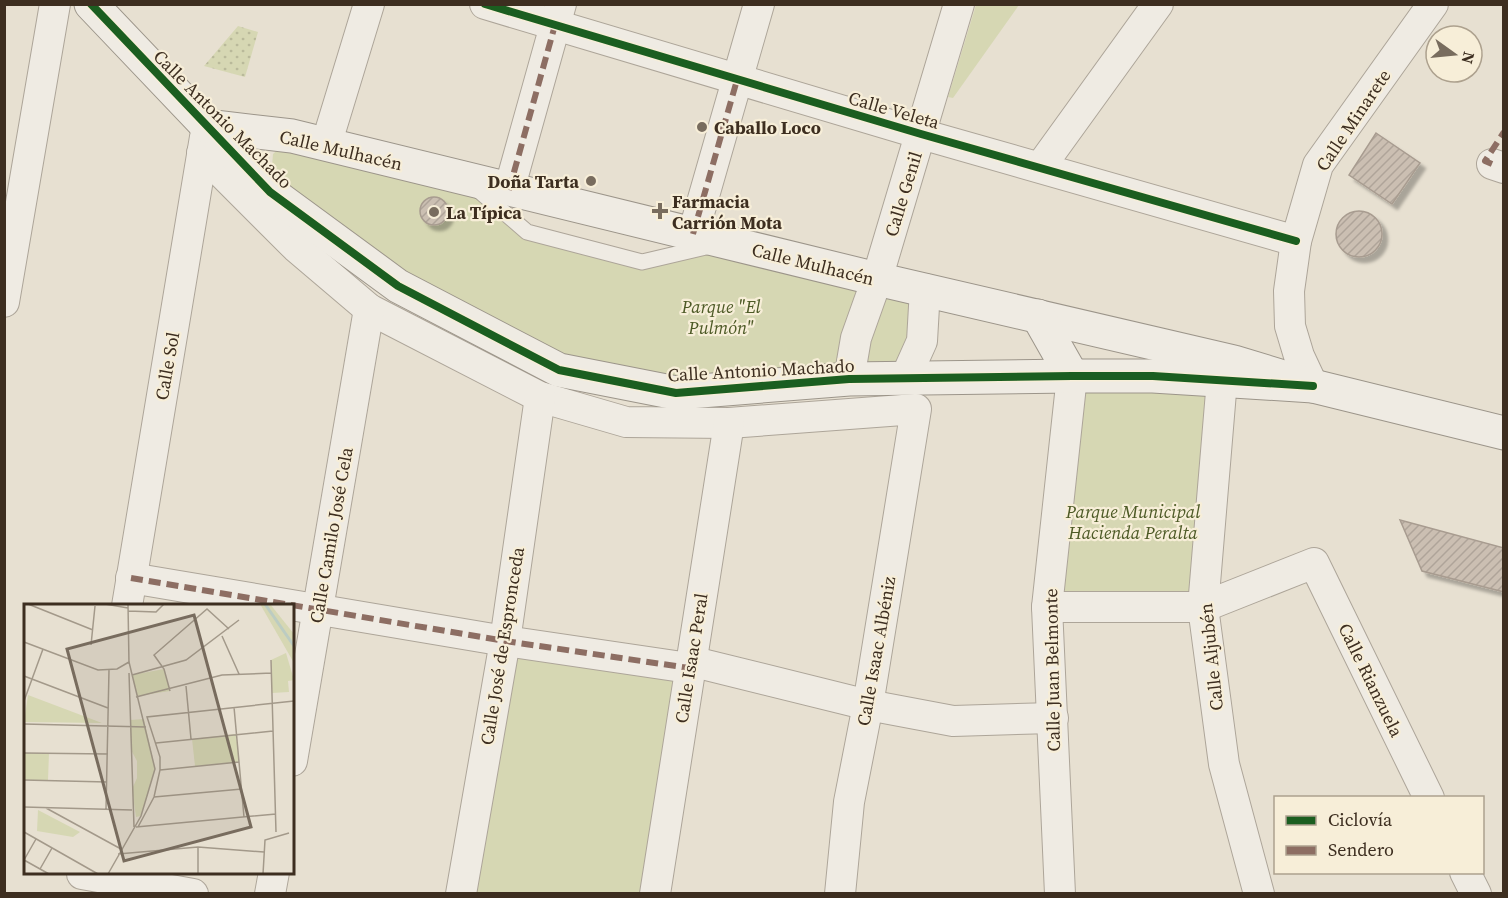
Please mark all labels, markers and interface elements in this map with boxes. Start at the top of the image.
north arrow [1424,24,1484,84]
street label: Calle Antonio Machado [148,44,298,194]
text: N [1456,49,1481,67]
street label: Calle Minarete [1310,64,1396,176]
street label: Calle Veleta [846,85,943,135]
place label: Caballo Loco [714,115,821,140]
marker: Caballo Loco [695,120,709,134]
street label: Calle Mulhacén [277,124,405,176]
street label: Calle Genil [878,148,928,240]
place label: Doña Tarta [488,169,579,194]
marker: Doña Tarta [584,174,598,188]
place label: Farmacia Carrión Mota [672,189,782,235]
place label: La Típica [446,200,522,225]
marker: Farmacia Carrión Mota [653,204,667,218]
marker: La Típica [427,205,441,219]
street label: Calle Mulhacén [749,237,877,291]
park label: Parque "El Pulmón" [680,294,761,340]
street label: Calle Sol [149,330,185,402]
street label: Calle Antonio Machado [667,353,855,387]
street label: Calle Camilo José Cela [303,444,359,625]
park label: Parque Municipal Hacienda Peralta [1065,499,1200,545]
street label: Calle José de Espronceda [474,544,530,747]
street label: Calle Isaac Albéniz [851,574,901,728]
street label: Calle Juan Belmonte [1038,588,1066,752]
street label: Calle Isaac Peral [668,591,714,725]
street label: Calle Aljubén [1193,602,1229,712]
inset map [24,604,294,874]
street label: Calle Rianzuela [1333,619,1410,742]
legend [1274,796,1484,874]
text: Ciclovía [1328,807,1393,832]
text: Sendero [1328,837,1394,862]

